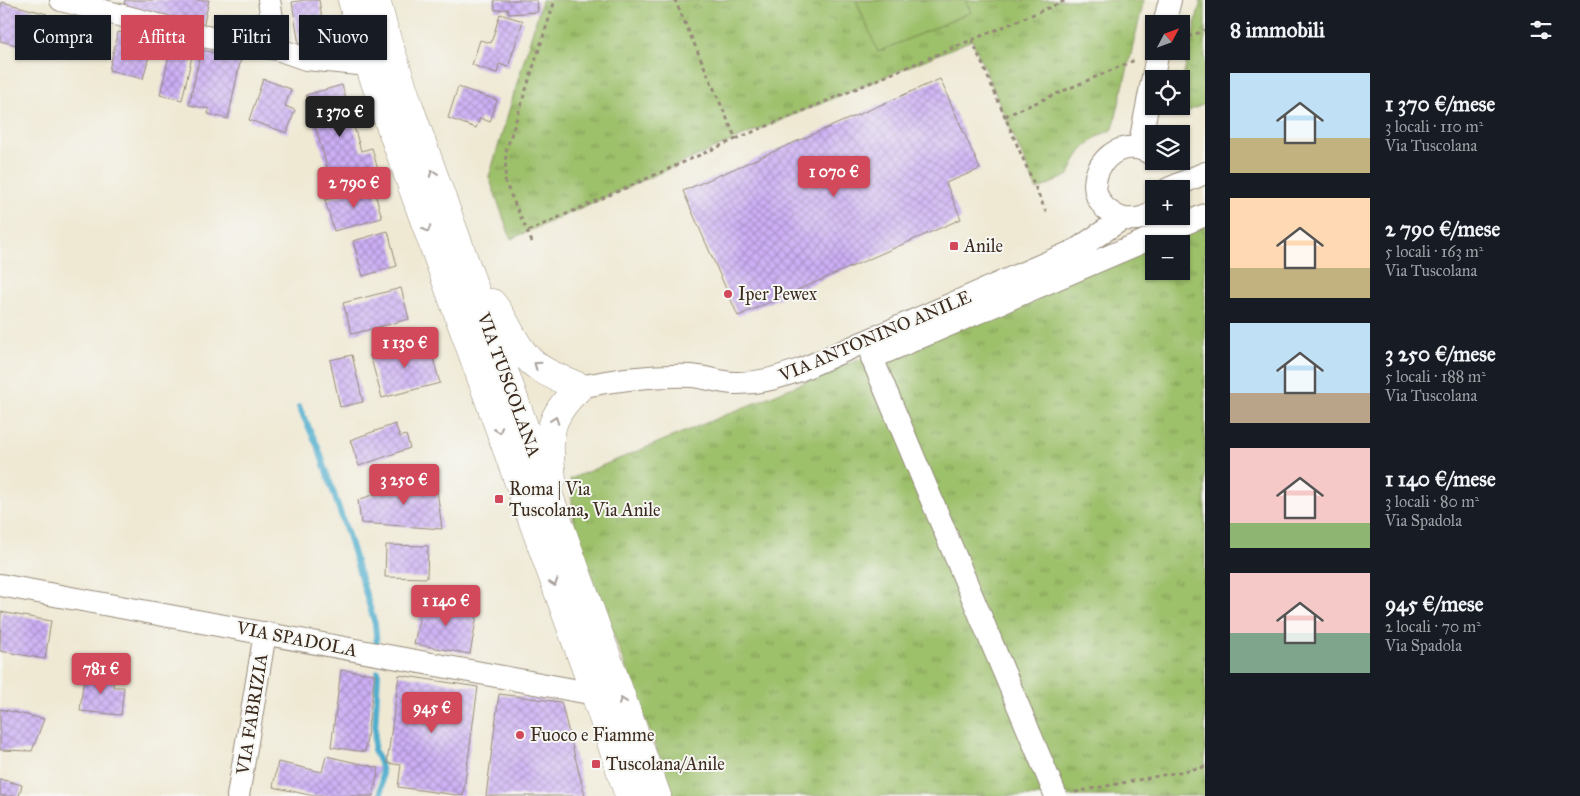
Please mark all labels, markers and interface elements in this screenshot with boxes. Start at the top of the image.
chip: Compra [15,15,111,60]
chip: Affitta [121,15,204,60]
chip: Filtri [214,15,289,60]
chip: Nuovo [299,15,387,60]
north arrow [1145,15,1190,60]
map controls [1145,15,1190,280]
icon: filters [1527,16,1555,44]
text: 8 immobili [1230,17,1325,43]
button: locate [1145,70,1190,115]
text: 1 370 €/mese [1385,91,1495,117]
icon: home [1270,93,1330,153]
pin: 1 370 € [294,96,386,138]
text: 1 370 € [316,102,364,121]
text: 3 locali · 110 m² [1385,117,1483,136]
button: layers [1145,125,1190,170]
text: Via Tuscolana [1385,136,1477,155]
pin: 1 070 € [788,156,880,198]
text: 1 070 € [809,162,859,181]
pin: 2 790 € [308,166,400,209]
one-way arrow [429,169,439,177]
text: 2 790 € [329,173,379,192]
button: + [1145,180,1190,225]
text: 2 790 €/mese [1385,216,1500,242]
icon: home [1270,218,1330,278]
one-way arrow [422,224,432,233]
place label: Anile [963,235,1003,257]
button: − [1145,235,1190,280]
marker: Anile [948,240,960,252]
text: 5 locali · 163 m² [1385,242,1483,261]
text: Via Tuscolana [1385,261,1477,280]
place label: Iper Pewex [738,283,817,305]
street label: VIA ANTONINO ANILE [775,286,974,387]
marker: Iper Pewex [722,288,734,300]
street label: VIA TUSCOLANA [472,309,545,460]
pin: 1 130 € [359,326,451,369]
text: 1 130 € [383,333,427,352]
text: 3 250 €/mese [1385,341,1496,367]
icon: home [1270,343,1330,403]
one-way arrow [533,362,543,371]
text: 5 locali · 188 m² [1385,367,1486,386]
text: Via Tuscolana [1385,386,1477,405]
one-way arrow [549,417,559,425]
one-way arrow [493,426,503,434]
pin: 3 250 € [358,464,450,506]
text: 1 140 €/mese [1385,466,1496,492]
icon: home [1270,468,1330,528]
text: 3 250 € [380,470,428,489]
place label: Roma | Via Tuscolana, Via Anile [509,478,661,521]
text: 3 locali · 80 m² [1385,492,1479,511]
marker: Roma | Via Tuscolana, Via Anile [493,493,505,505]
text: Via Spadola [1385,511,1462,530]
one-way arrow [548,579,558,587]
pin: 1 140 € [400,584,492,627]
text: 1 140 € [422,591,470,610]
text: 945 €/mese [1385,591,1483,617]
icon: home [1270,593,1330,653]
street label: VIA SPADOLA [234,616,359,661]
text: 2 locali · 70 m² [1385,617,1481,636]
text: Via Spadola [1385,636,1462,655]
pin: 781 € [66,652,136,695]
street label: VIA FABRIZIA [231,652,272,777]
text: 781 € [83,659,119,678]
pin: 945 € [397,692,467,734]
one-way arrow [618,697,628,706]
text: 945 € [413,698,451,717]
place label: Fuoco e Fiamme [530,724,654,746]
marker: Fuoco e Fiamme [514,729,526,741]
place label: Tuscolana/Anile [606,753,725,775]
marker: Tuscolana/Anile [590,758,602,770]

